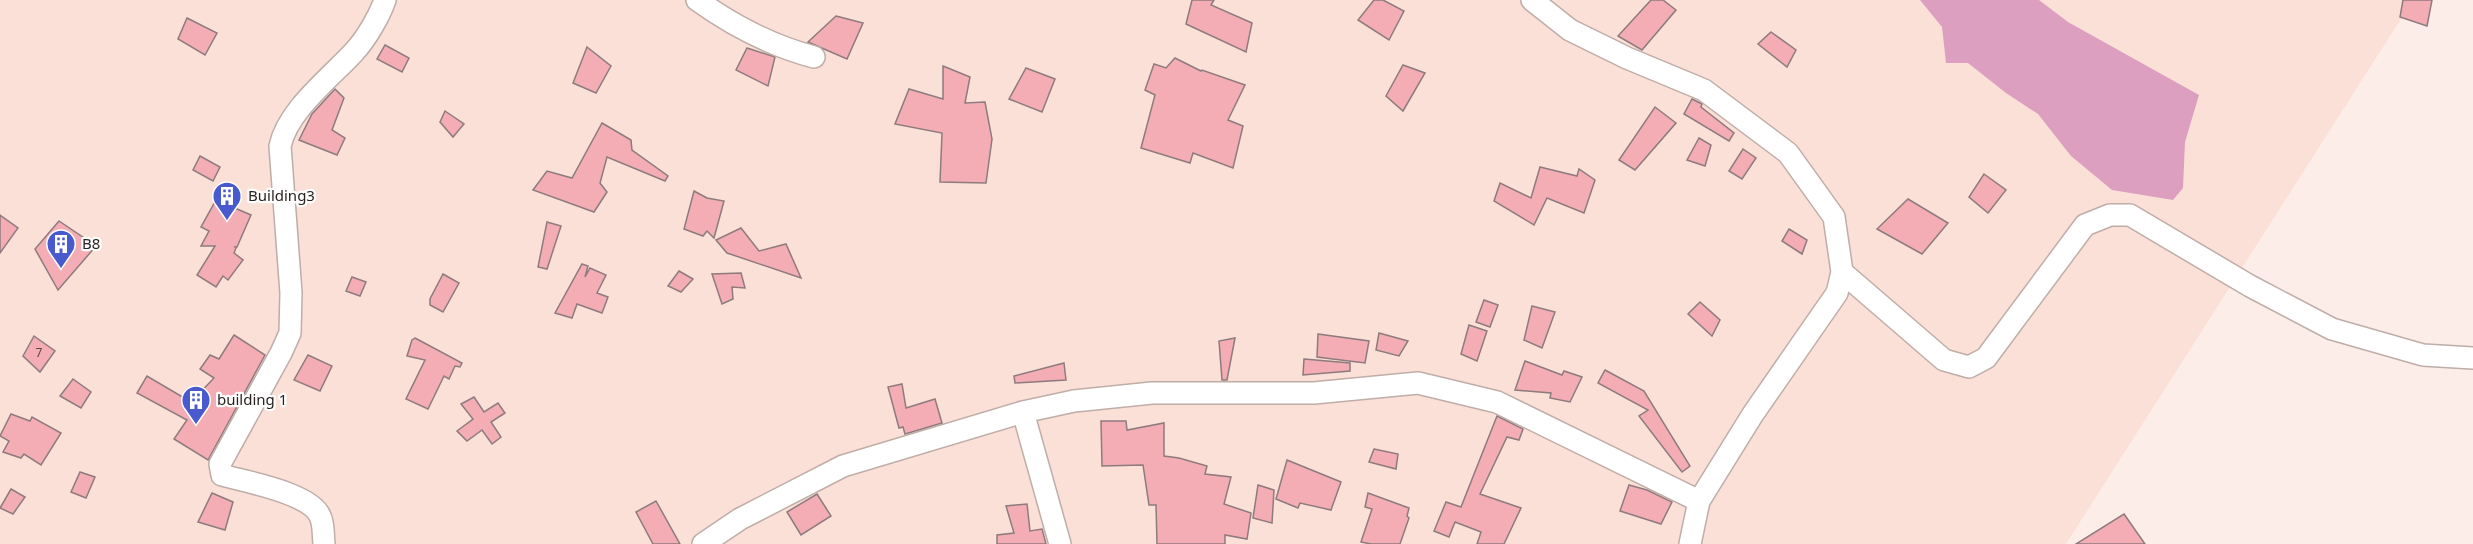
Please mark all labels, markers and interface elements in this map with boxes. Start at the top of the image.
building icon: Building3 [211,180,243,222]
place label: Building3 [248,185,315,205]
building icon: B8 [45,228,77,270]
place label: B8 [82,233,100,253]
house number: 7 [36,344,43,361]
building icon: building 1 [180,384,212,426]
place label: building 1 [217,389,287,409]

